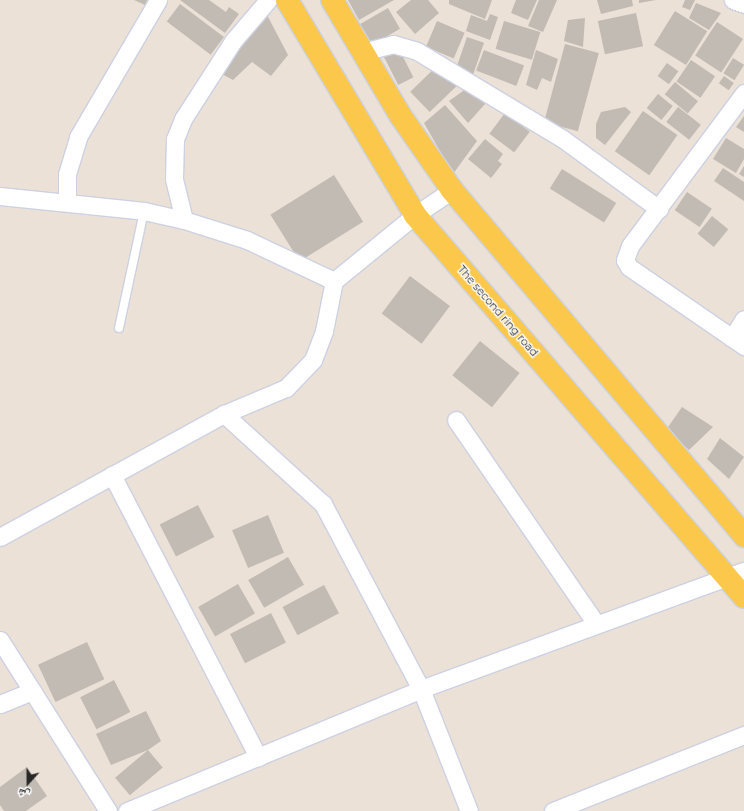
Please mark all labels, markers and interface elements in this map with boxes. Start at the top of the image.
street label: The second ring road [455,263,541,359]
north arrow [8,763,48,803]
text: ش [16,786,32,803]

